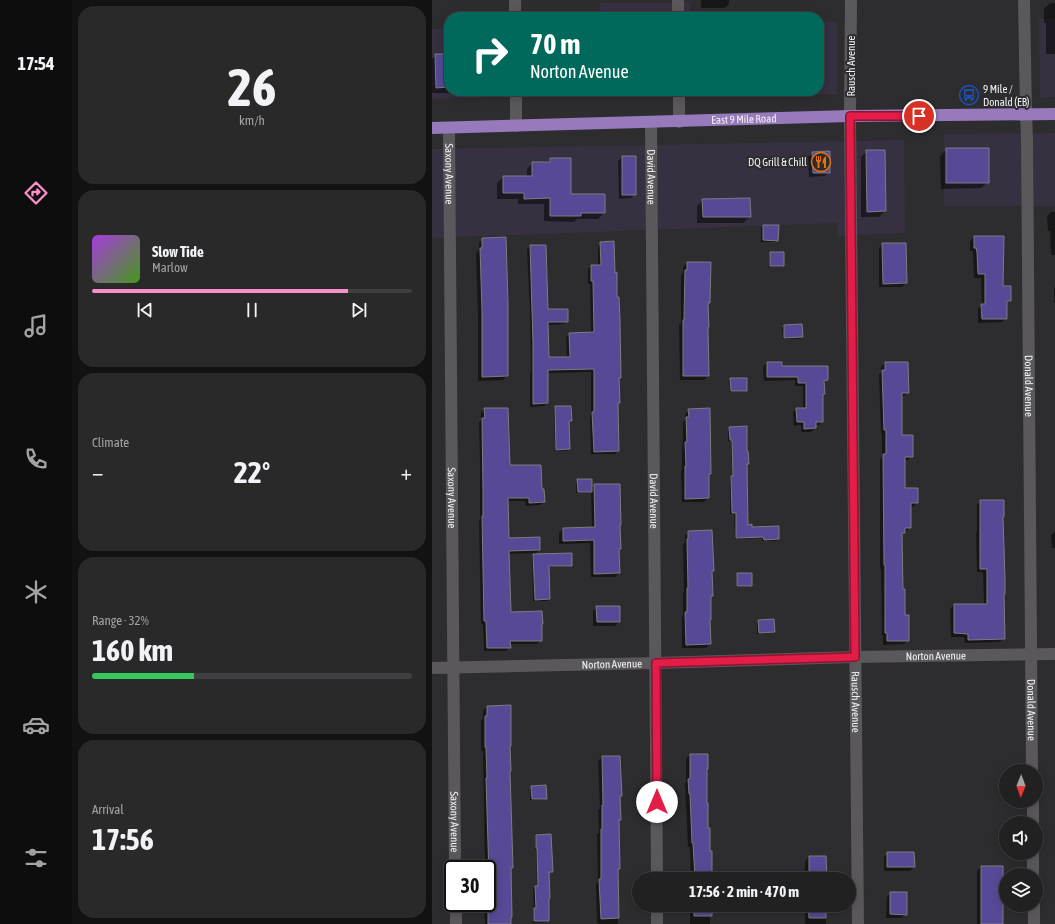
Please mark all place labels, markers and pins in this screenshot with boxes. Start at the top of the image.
place label: 9 Mile / Donald (EB) [983,83,1030,108]
bus stop icon: 9 Mile / Donald (EB) [958,84,980,106]
pin [902,99,936,133]
restaurant icon: DQ Grill & Chill [810,151,832,173]
place label: DQ Grill & Chill [748,156,807,168]

